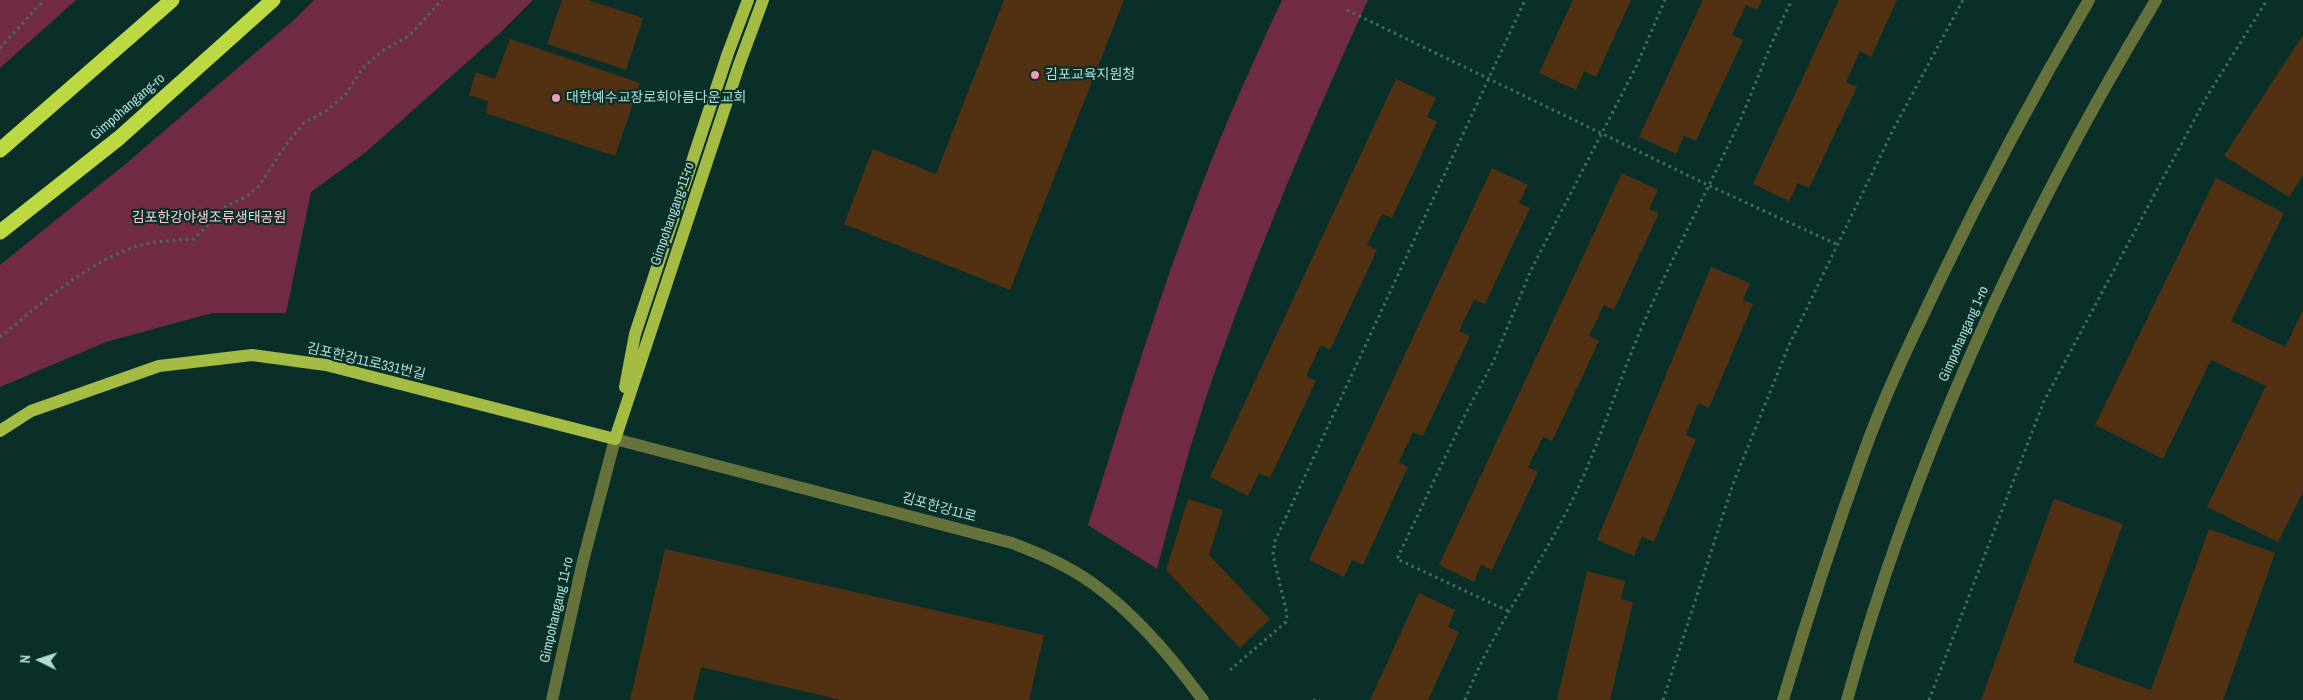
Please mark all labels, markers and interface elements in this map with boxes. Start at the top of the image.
place label: 김포교육지원청 [1045,67,1135,83]
marker: 김포교육지원청 [1029,69,1041,81]
street label: Gimpohangang-ro [87,70,169,144]
place label: 대한예수교장로회아름다운교회 [566,90,746,106]
marker: 대한예수교장로회아름다운교회 [550,92,562,104]
street label: Gimpohangang 11-ro [647,160,699,268]
park label: 김포한강야생조류생태공원 [132,210,286,226]
street label: Gimpohangang 1-ro [1935,284,1993,384]
street label: 김포한강11로331번길 [305,340,427,384]
street label: 김포한강11로 [900,490,978,526]
street label: Gimpohangang 11-ro [537,555,577,665]
north arrow [15,635,65,685]
text: N [16,654,34,664]

